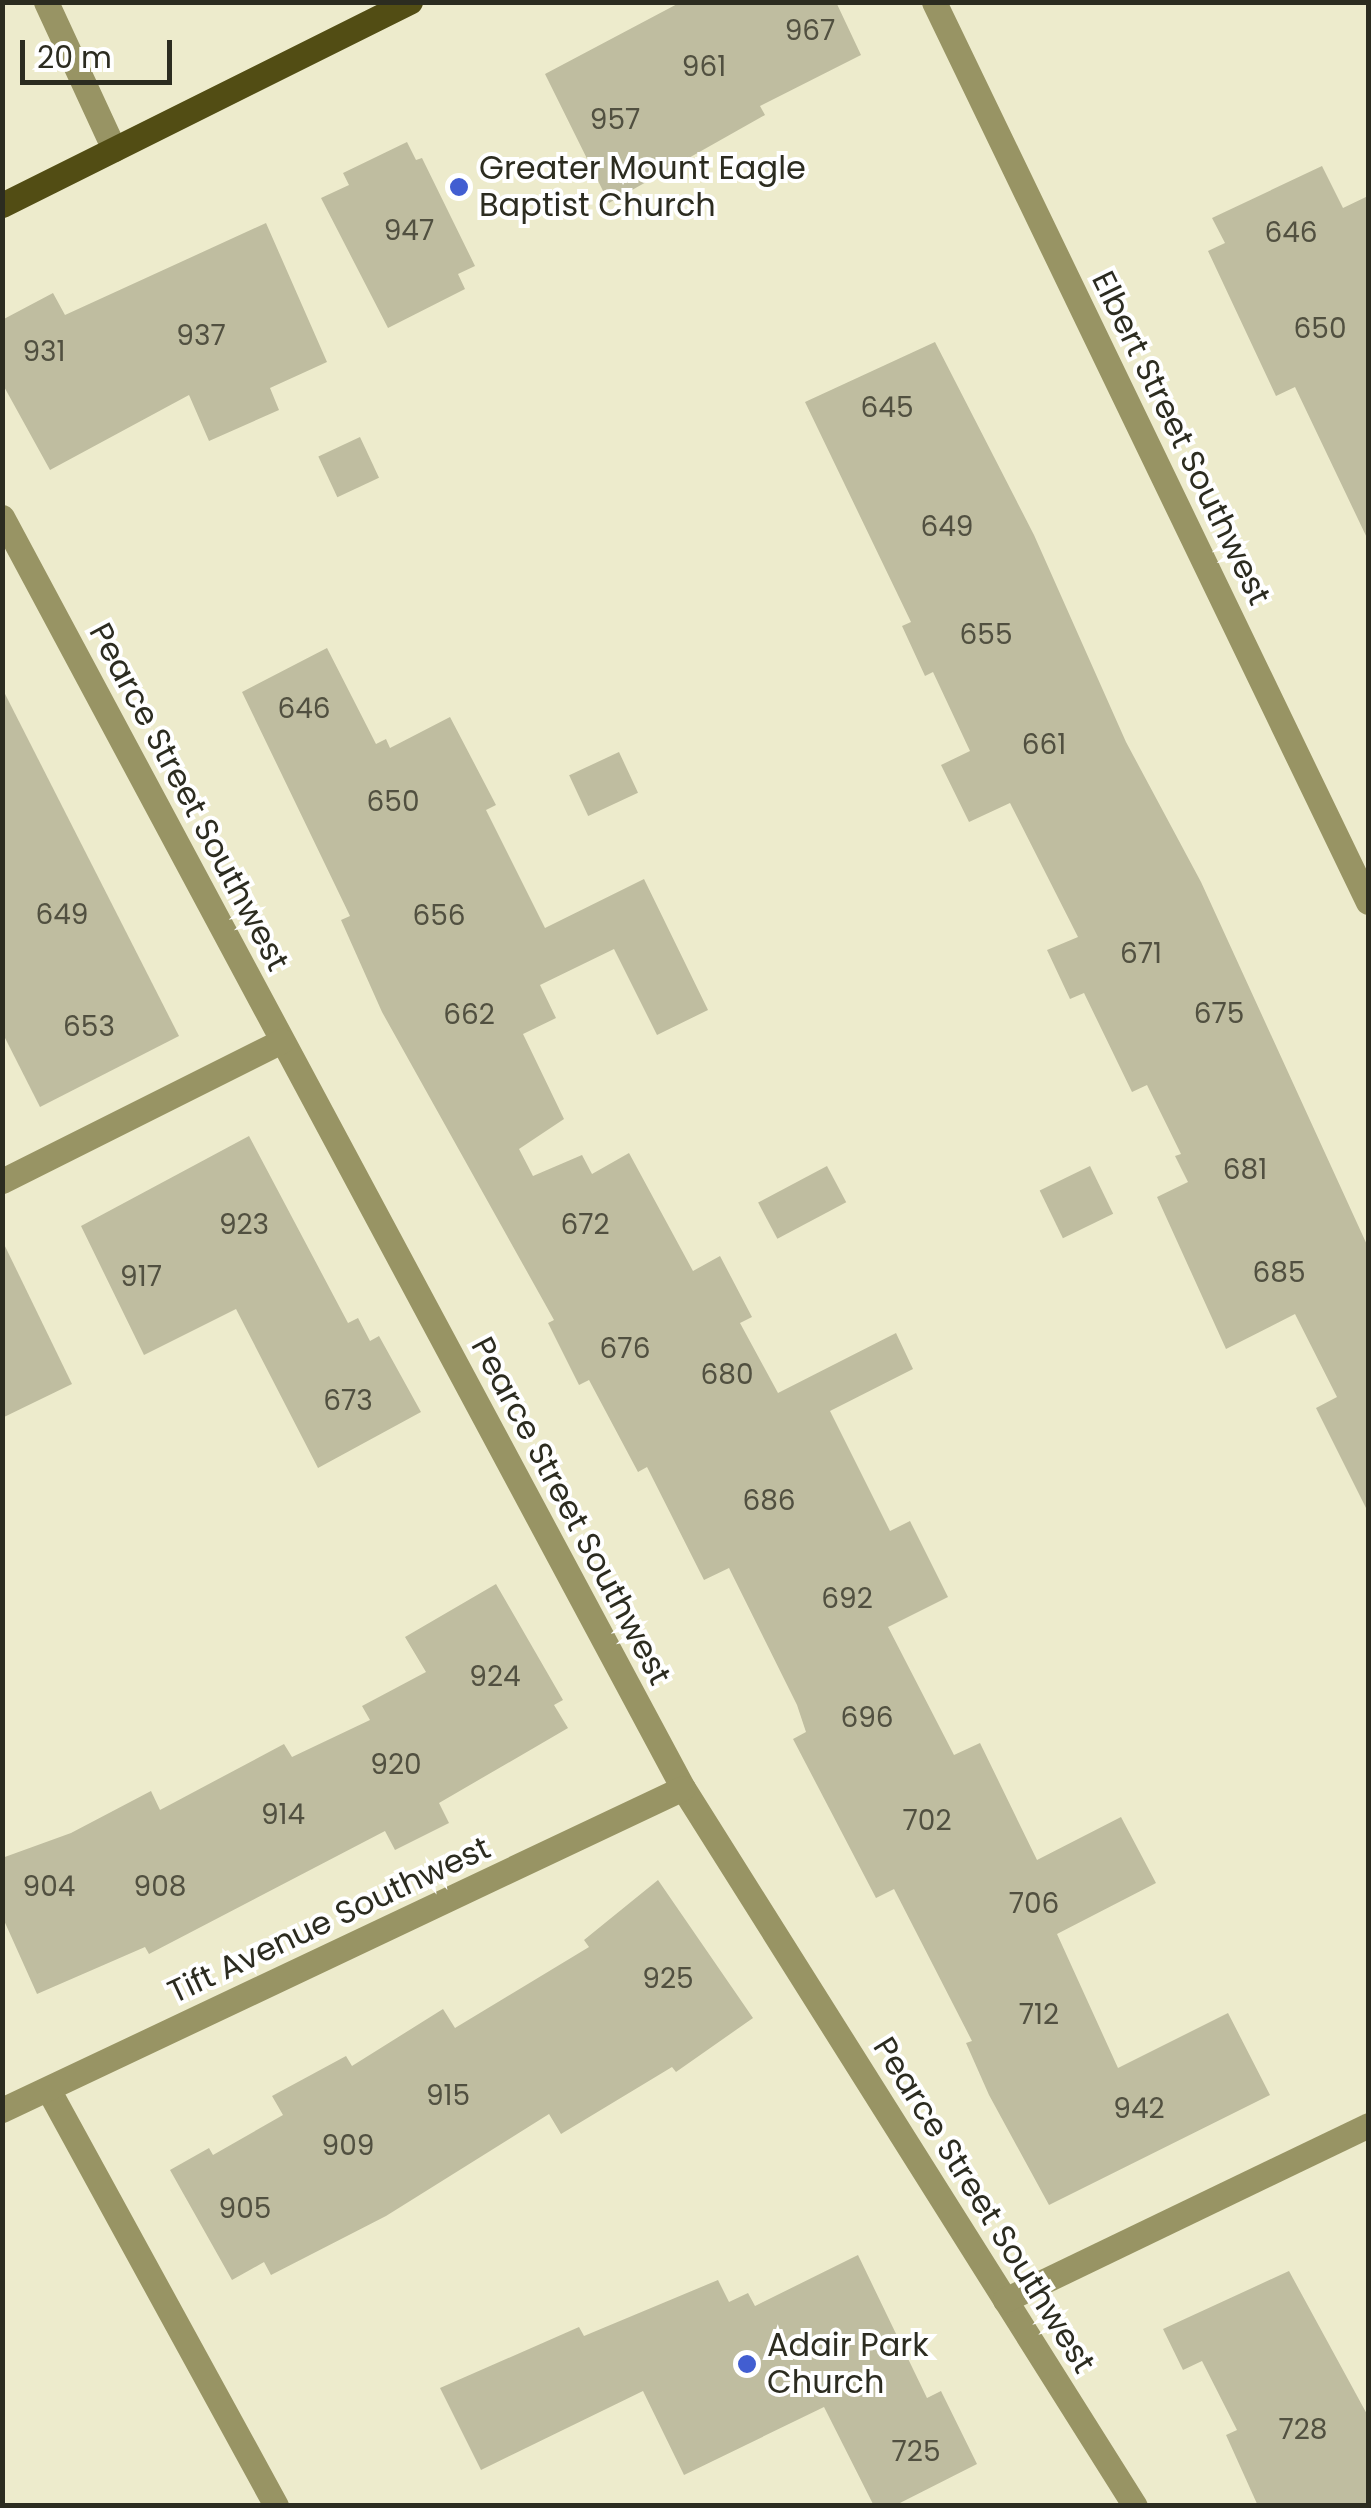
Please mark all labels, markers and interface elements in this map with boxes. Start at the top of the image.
house number: 967 [785,14,835,48]
scale bar [25,20,178,82]
text: 20 m [37,36,112,79]
house number: 961 [682,50,726,84]
house number: 957 [590,103,640,137]
place label: Greater Mount Eagle Baptist Church [479,150,806,225]
marker: Greater Mount Eagle Baptist Church [448,176,470,198]
house number: 947 [384,214,434,248]
house number: 646 [1264,216,1318,250]
street label: Elbert Street Southwest [1083,265,1279,611]
house number: 650 [1294,312,1346,346]
house number: 937 [176,319,226,353]
house number: 931 [22,335,66,369]
house number: 645 [861,391,913,425]
house number: 649 [920,510,974,544]
street label: Pearce Street Southwest [81,617,297,977]
house number: 655 [960,618,1012,652]
house number: 646 [277,692,331,726]
house number: 661 [1022,728,1066,762]
house number: 650 [367,785,419,819]
house number: 649 [35,898,89,932]
house number: 656 [412,899,466,933]
house number: 671 [1120,937,1162,971]
house number: 675 [1194,997,1244,1031]
house number: 662 [443,998,495,1032]
house number: 653 [63,1010,115,1044]
house number: 681 [1223,1153,1267,1187]
house number: 923 [219,1208,269,1242]
house number: 672 [560,1208,610,1242]
house number: 685 [1252,1256,1306,1290]
house number: 917 [120,1260,162,1294]
street label: Pearce Street Southwest [463,1331,679,1691]
house number: 676 [600,1332,650,1366]
house number: 680 [700,1358,754,1392]
house number: 673 [323,1384,373,1418]
house number: 686 [742,1484,796,1518]
house number: 692 [821,1582,873,1616]
house number: 924 [469,1660,521,1694]
house number: 696 [840,1701,894,1735]
house number: 920 [370,1748,422,1782]
house number: 914 [261,1798,305,1832]
house number: 702 [903,1804,951,1838]
street label: Tift Avenue Southwest [162,1828,496,2012]
house number: 904 [23,1870,75,1904]
house number: 908 [134,1870,186,1904]
house number: 706 [1009,1887,1059,1921]
house number: 925 [642,1962,694,1996]
house number: 712 [1019,1998,1059,2032]
street label: Pearce Street Southwest [865,2030,1103,2380]
house number: 915 [426,2079,470,2113]
house number: 942 [1113,2092,1165,2126]
house number: 909 [322,2129,374,2163]
house number: 905 [219,2192,271,2226]
place label: Adair Park Church [767,2327,929,2402]
marker: Adair Park Church [736,2353,758,2375]
house number: 728 [1278,2413,1328,2447]
house number: 725 [892,2435,940,2469]

